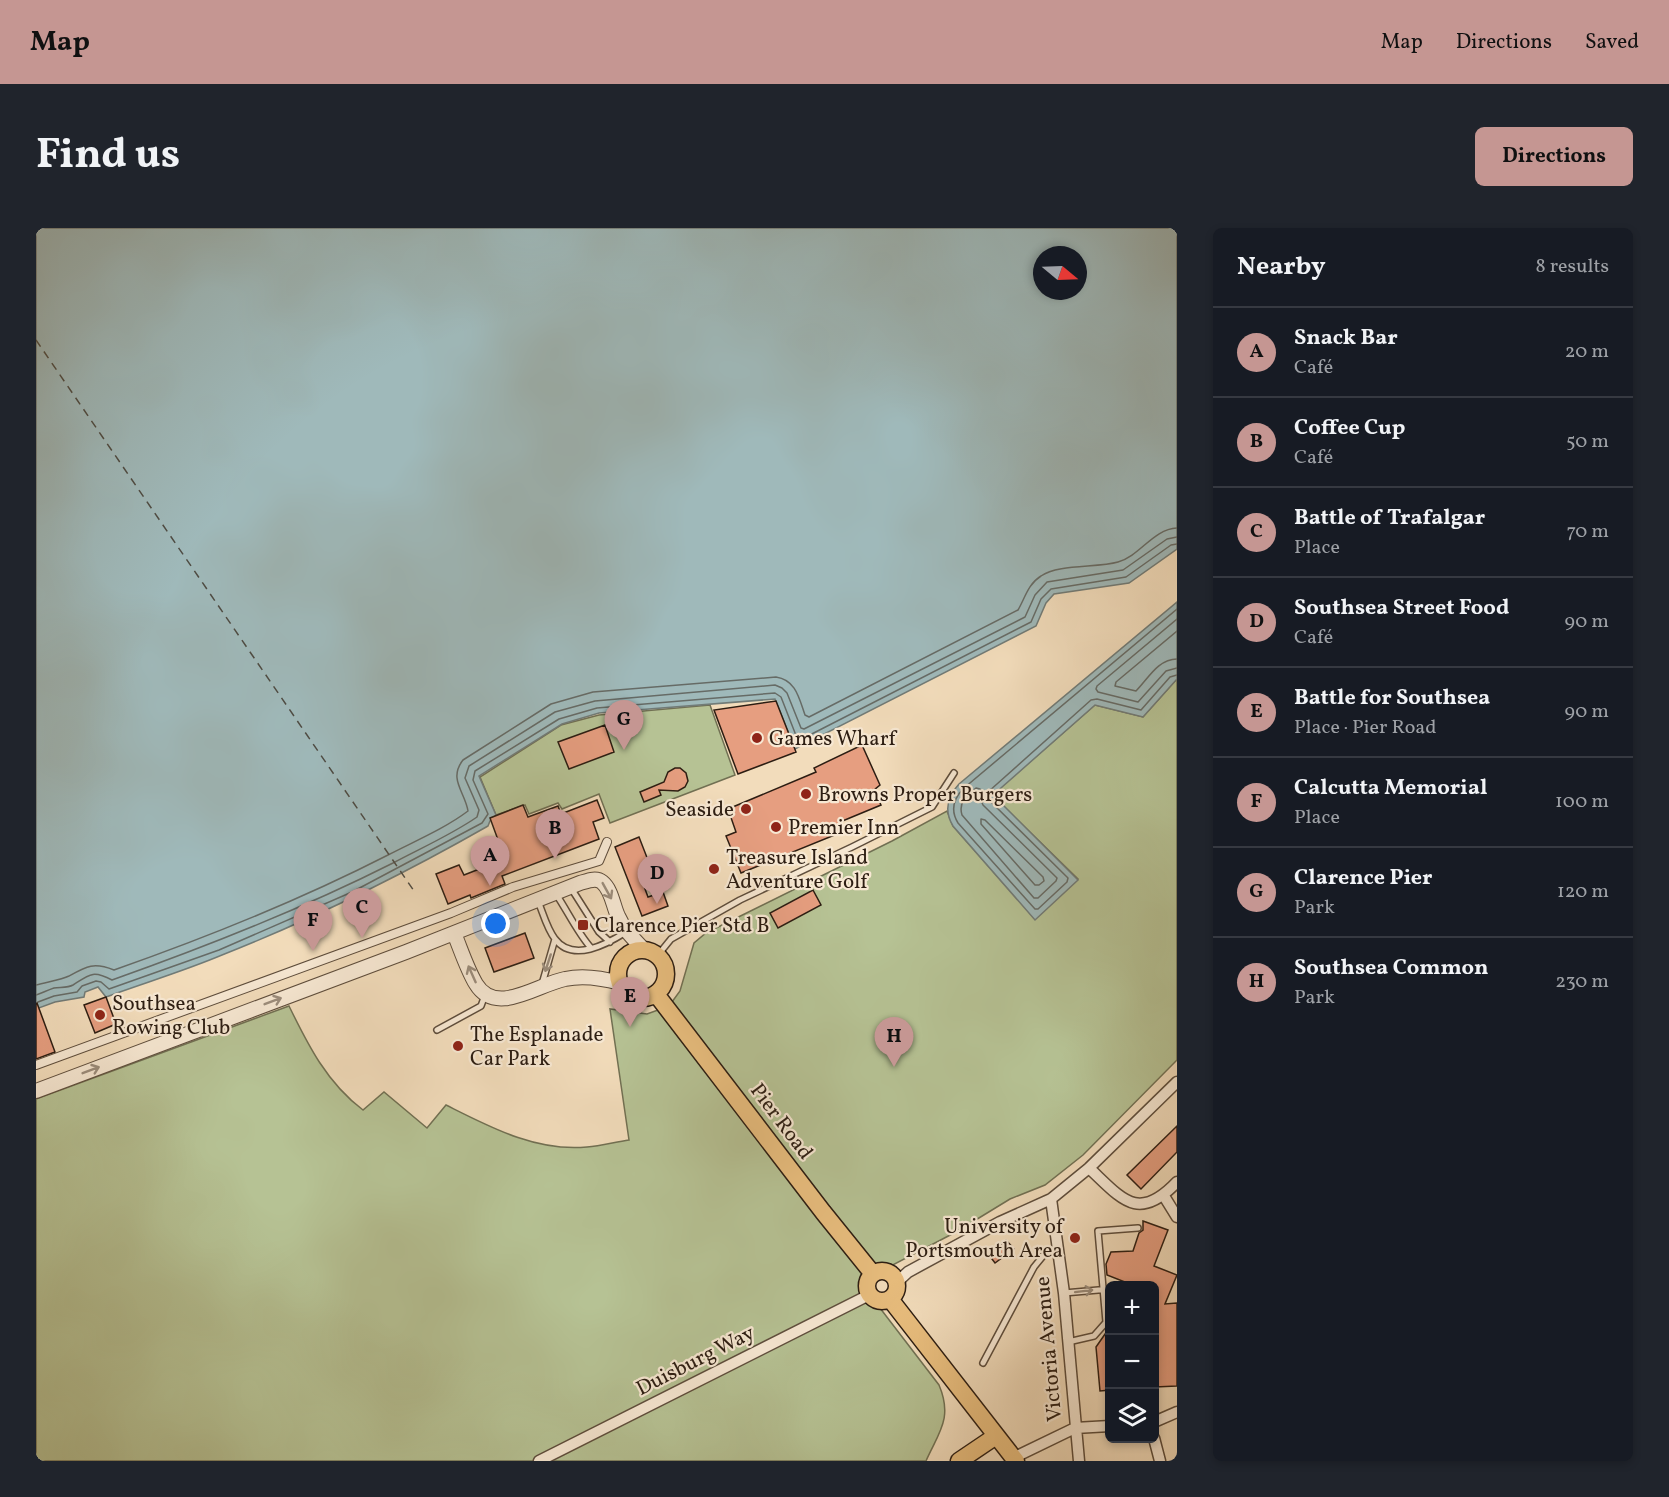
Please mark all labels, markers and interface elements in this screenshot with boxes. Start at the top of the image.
text: Map [30,23,90,62]
text: Map [1381,28,1423,57]
text: Directions [1456,28,1552,57]
text: Saved [1585,28,1639,57]
text: Find us [36,127,180,186]
button: Directions [1475,127,1633,186]
north arrow [1033,246,1087,300]
text: Nearby [1237,249,1326,285]
text: 8 results [1536,253,1609,281]
text: Snack Bar [1294,323,1398,354]
text: A [1249,338,1264,366]
text: 20 m [1565,338,1609,366]
text: Café [1294,354,1333,382]
text: Coffee Cup [1294,413,1405,444]
text: B [1250,428,1263,456]
text: 50 m [1566,428,1609,456]
text: Café [1294,444,1333,472]
text: Battle of Trafalgar [1294,503,1485,534]
text: C [1250,518,1263,546]
text: 70 m [1566,518,1609,546]
text: Place [1294,534,1340,562]
text: Southsea Street Food [1294,593,1509,624]
text: D [1249,608,1264,636]
text: 90 m [1565,608,1609,636]
text: Café [1294,624,1333,652]
text: Battle for Southsea [1294,683,1490,714]
text: E [1250,698,1263,726]
text: 90 m [1565,698,1609,726]
pin: G [604,700,644,750]
text: Place · Pier Road [1294,714,1437,742]
place label: Games Wharf [769,725,898,754]
marker: Games Wharf [750,731,764,745]
text: Calcutta Memorial [1294,773,1487,804]
place label: Browns Proper Burgers [818,781,1032,810]
marker: Browns Proper Burgers [799,787,813,801]
text: F [1251,788,1262,816]
text: 100 m [1555,788,1609,816]
place label: Seaside [665,796,734,825]
marker: Seaside [739,802,753,816]
text: Place [1294,804,1340,832]
pin: B [536,810,574,859]
place label: Premier Inn [788,814,899,843]
marker: Premier Inn [769,820,783,834]
pin: A [470,836,510,886]
place label: Treasure Island Adventure Golf [726,844,869,897]
pin: D [638,854,676,904]
marker: Treasure Island Adventure Golf [707,862,721,876]
text: Clarence Pier [1294,863,1433,894]
text: G [1249,878,1264,906]
text: 120 m [1557,878,1609,906]
one-way arrow [602,882,613,900]
pin: C [342,888,382,938]
text: Park [1294,894,1335,922]
pin: F [294,902,332,951]
your location [481,909,510,938]
place label: Clarence Pier Std B [595,912,770,941]
marker: Clarence Pier Std B [576,918,590,932]
one-way arrow [542,953,553,972]
text: Southsea Common [1294,953,1489,984]
one-way arrow [465,966,477,984]
text: H [1249,968,1264,996]
text: 230 m [1555,968,1609,996]
pin: E [610,978,650,1027]
text: Park [1294,984,1335,1012]
place label: Southsea Rowing Club [112,990,230,1043]
one-way arrow [263,995,282,1006]
marker: Southsea Rowing Club [93,1008,107,1022]
pin: H [874,1018,914,1067]
place label: The Esplanade Car Park [470,1021,604,1074]
marker: The Esplanade Car Park [451,1039,465,1053]
one-way arrow [81,1064,100,1075]
street label: Pier Road [742,1078,819,1166]
place label: University of Portsmouth Area [905,1213,1065,1266]
marker: University of Portsmouth Area [1068,1231,1082,1245]
street label: Victoria Avenue [1029,1275,1070,1423]
map controls [1105,1281,1159,1443]
button: + [1105,1281,1159,1335]
one-way arrow [1073,1285,1093,1296]
street label: Duisburg Way [631,1319,761,1404]
button: − [1105,1335,1159,1389]
button: layers [1105,1389,1159,1443]

